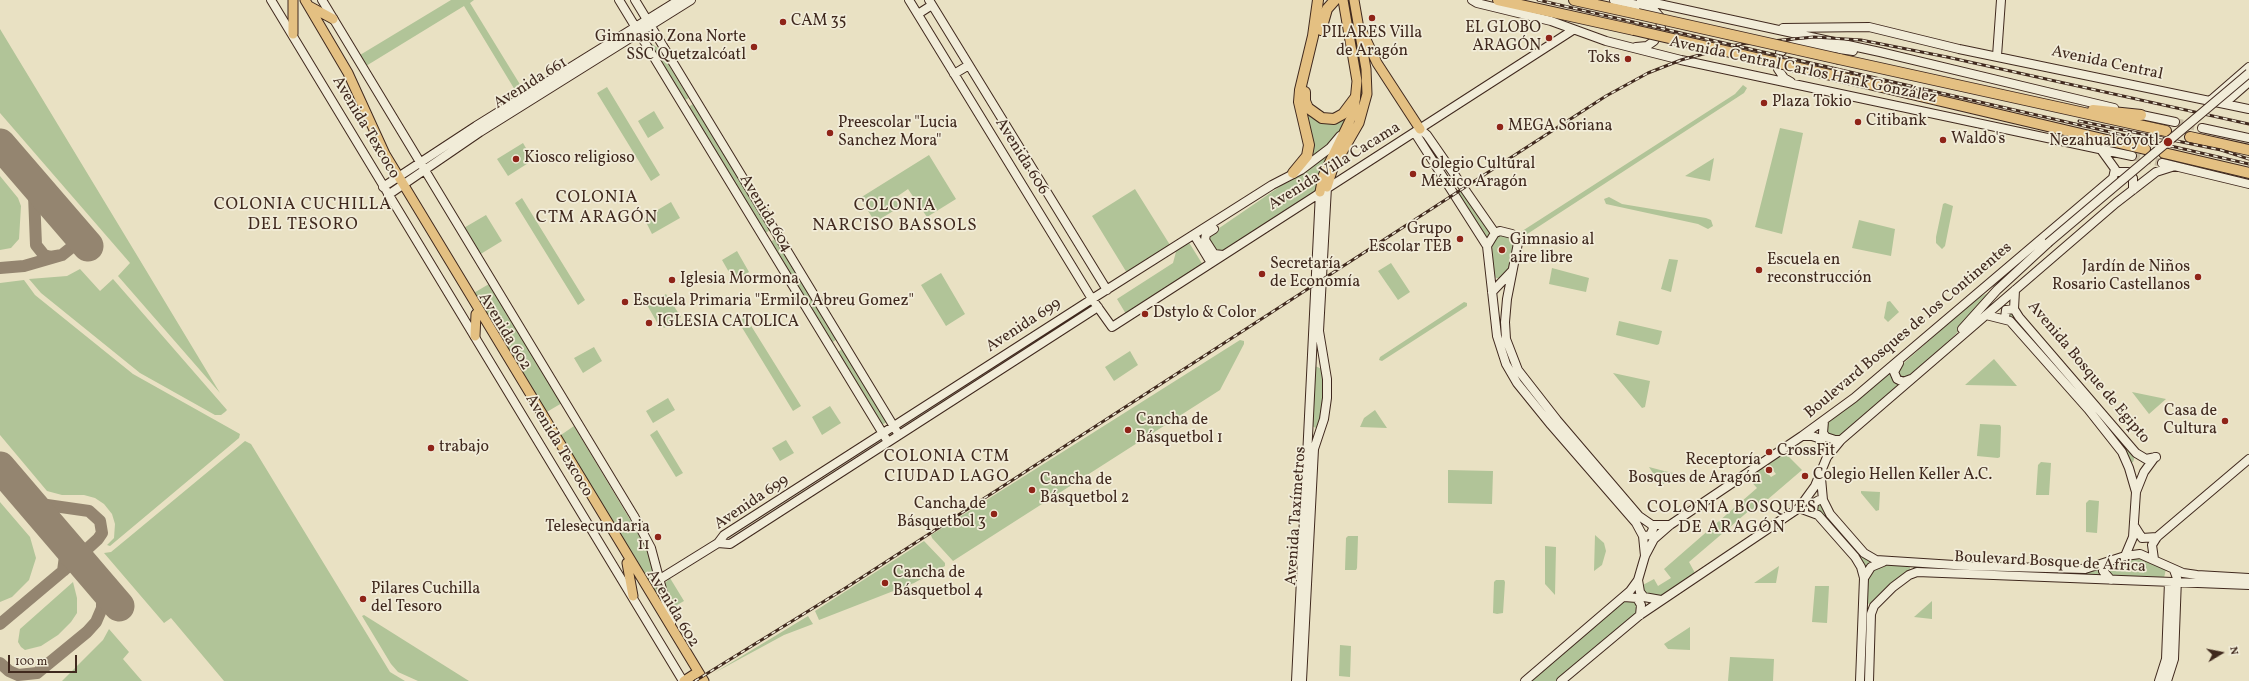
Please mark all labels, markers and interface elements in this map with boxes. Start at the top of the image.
place label: CAM 35 [791,12,846,32]
marker: PILARES Villa de Aragón [1367,13,1377,23]
marker: CAM 35 [778,17,788,27]
place label: EL GLOBO ARAGÓN [1465,19,1541,57]
place label: PILARES Villa de Aragón [1322,24,1422,62]
place label: Gimnasio Zona Norte SSC Quetzalcóatl [595,28,746,66]
marker: EL GLOBO ARAGÓN [1544,33,1554,43]
street label: Avenida Central Carlos Hank González [1668,33,1938,109]
marker: Gimnasio Zona Norte SSC Quetzalcóatl [749,42,759,52]
street label: Avenida Central [2050,43,2164,85]
place label: Toks [1588,49,1620,69]
street label: Avenida 661 [491,54,571,114]
marker: Toks [1623,54,1633,64]
street label: Avenida Texcoco [327,73,403,183]
place label: Plaza Tokio [1772,93,1852,113]
marker: Plaza Tokio [1759,98,1769,108]
place label: Citibank [1866,112,1927,132]
place label: Preescolar "Lucia Sanchez Mora" [838,114,957,152]
street label: Avenida 606 [990,115,1052,199]
place label: MEGA Soriana [1508,117,1613,137]
marker: Citibank [1853,117,1863,127]
street label: Avenida Villa Cacama [1265,119,1405,215]
marker: MEGA Soriana [1495,122,1505,132]
marker: Preescolar "Lucia Sanchez Mora" [825,128,835,138]
place label: Waldo's [1951,130,2005,150]
place label: Nezahualcóyotl [2049,132,2159,152]
marker: Waldo's [1938,135,1948,145]
marker: Nezahualcóyotl [2162,136,2174,148]
place label: Kiosco religioso [524,149,635,169]
marker: Kiosco religioso [511,154,521,164]
place label: Colegio Cultural México Aragón [1421,155,1535,193]
marker: Colegio Cultural México Aragón [1408,169,1418,179]
street label: Avenida 604 [734,172,796,256]
district label: COLONIA CTM ARAGÓN [536,189,658,229]
district label: COLONIA CUCHILLA DEL TESORO [214,196,392,236]
district label: COLONIA NARCISO BASSOLS [812,197,978,237]
place label: Grupo Escolar TEB [1369,220,1452,258]
place label: Gimnasio al aire libre [1510,231,1594,269]
marker: Grupo Escolar TEB [1455,234,1465,244]
street label: Boulevard Bosques de los Continentes [1802,239,2016,423]
marker: Gimnasio al aire libre [1497,245,1507,255]
place label: Escuela en reconstrucción [1767,251,1872,289]
place label: Secretaría de Economía [1270,255,1360,293]
place label: Jardín de Niños Rosario Castellanos [2052,258,2190,296]
marker: Escuela en reconstrucción [1754,265,1764,275]
marker: Secretaría de Economía [1257,269,1267,279]
place label: Iglesia Mormona [680,270,799,290]
marker: Jardín de Niños Rosario Castellanos [2193,272,2203,282]
marker: Iglesia Mormona [667,275,677,285]
street label: Avenida 602 [473,290,535,374]
place label: Escuela Primaria "Ermilo Abreu Gomez" [633,292,914,312]
street label: Avenida 699 [983,295,1065,357]
marker: Escuela Primaria "Ermilo Abreu Gomez" [620,297,630,307]
street label: Avenida Bosque de Egipto [2023,298,2153,448]
place label: Dstylo & Color [1153,304,1256,324]
marker: Dstylo & Color [1140,309,1150,319]
place label: IGLESIA CATOLICA [657,313,799,333]
marker: IGLESIA CATOLICA [644,318,654,328]
street label: Avenida Texcoco [520,391,596,501]
place label: Casa de Cultura [2163,402,2217,440]
place label: Cancha de Básquetbol 1 [1136,411,1223,449]
marker: Casa de Cultura [2220,416,2230,426]
marker: Cancha de Básquetbol 1 [1123,425,1133,435]
place label: trabajo [439,438,489,458]
place label: CrossFit [1777,442,1835,462]
marker: trabajo [426,443,436,453]
street label: Avenida Taxímetros [1283,446,1311,586]
marker: CrossFit [1764,447,1774,457]
district label: COLONIA CTM CIUDAD LAGO [884,448,1010,488]
place label: Receptoría Bosques de Aragón [1628,451,1761,489]
marker: Receptoría Bosques de Aragón [1764,465,1774,475]
place label: Colegio Hellen Keller A.C. [1813,466,1992,486]
street label: Avenida 699 [711,471,793,535]
place label: Cancha de Básquetbol 2 [1040,471,1129,509]
marker: Colegio Hellen Keller A.C. [1800,471,1810,481]
marker: Cancha de Básquetbol 2 [1027,485,1037,495]
place label: Cancha de Básquetbol 3 [897,495,986,533]
district label: COLONIA BOSQUES DE ARAGÓN [1647,499,1817,539]
marker: Cancha de Básquetbol 3 [989,509,999,519]
place label: Telesecundaria 11 [545,518,650,556]
marker: Telesecundaria 11 [653,532,663,542]
street label: Boulevard Bosque de África [1954,548,2146,578]
place label: Cancha de Básquetbol 4 [893,564,983,602]
street label: Avenida 602 [641,567,703,651]
marker: Cancha de Básquetbol 4 [880,578,890,588]
place label: Pilares Cuchilla del Tesoro [371,580,480,618]
marker: Pilares Cuchilla del Tesoro [358,594,368,604]
north arrow [2201,633,2241,673]
text: N [2225,646,2241,656]
scale bar [10,647,79,673]
text: 100 m [15,654,47,670]

